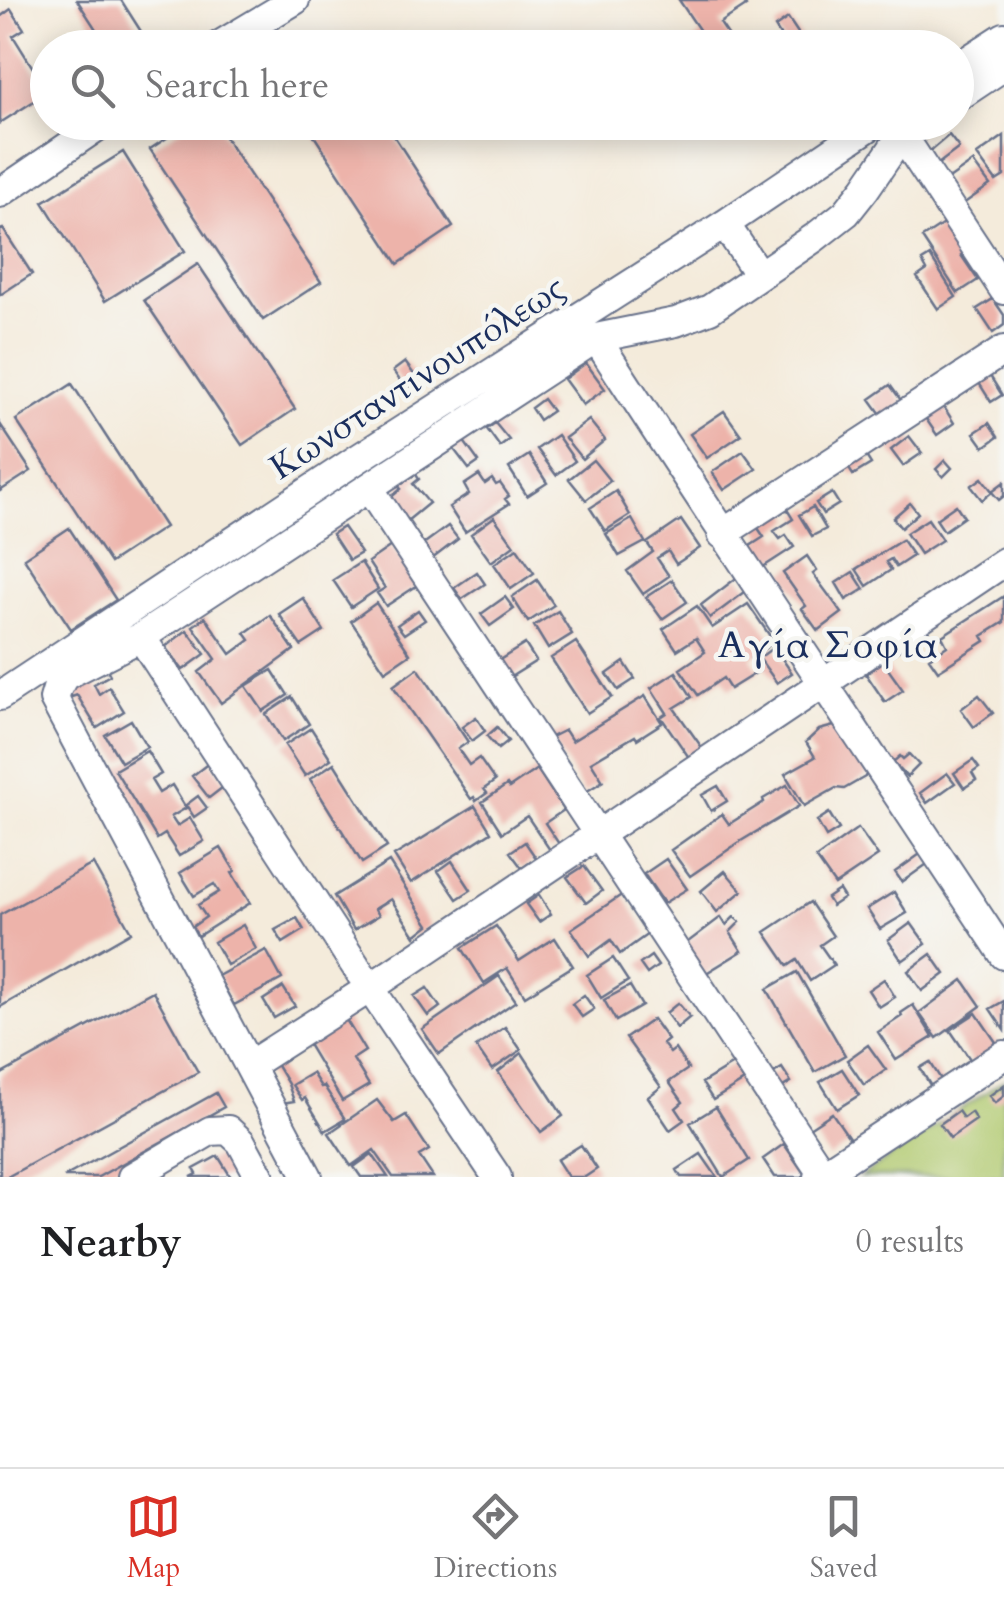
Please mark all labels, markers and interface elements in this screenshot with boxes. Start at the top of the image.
search box [30,30,974,140]
icon: search [65,58,120,113]
text: Search here [145,59,329,111]
street label: Κωνσταντινουπόλεως [261,264,574,491]
district label: Αγία Σοφία [718,619,940,671]
text: Nearby [40,1214,182,1271]
text: 0 results [856,1220,964,1264]
tab: Map [126,1489,181,1587]
tab: Directions [434,1489,557,1587]
tab: Saved [810,1489,878,1587]

